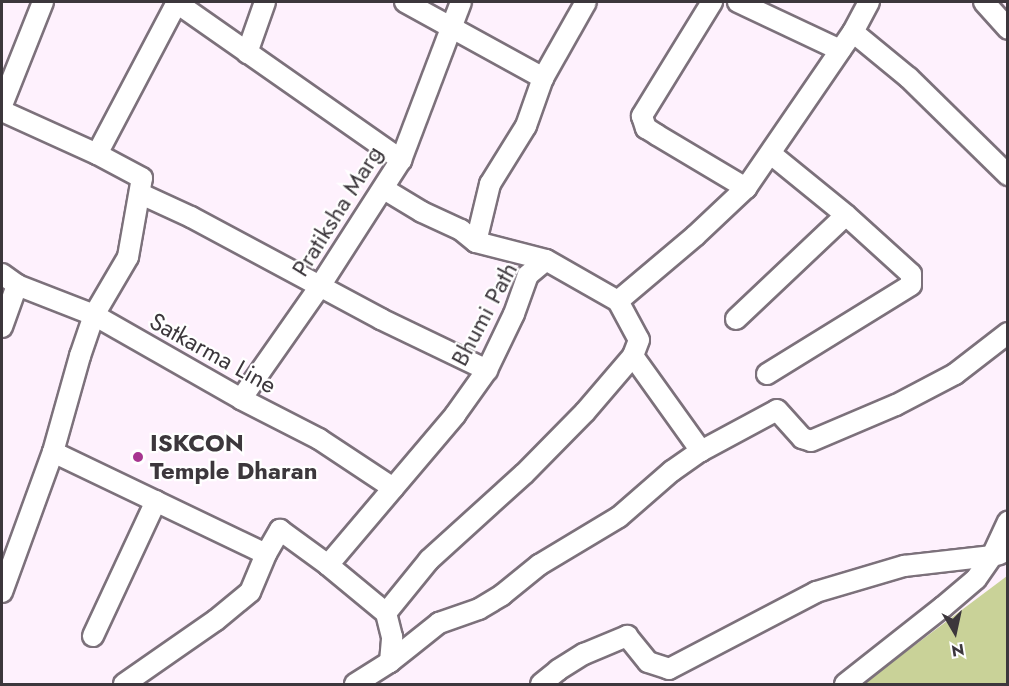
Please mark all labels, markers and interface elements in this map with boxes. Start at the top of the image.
street label: Pratiksha Marg [285,140,389,282]
street label: Bhumi Path [445,257,523,371]
street label: Satkarma Line [145,306,281,400]
place label: ISKCON Temple Dharan [150,429,318,485]
marker: ISKCON Temple Dharan [131,450,145,464]
north arrow [925,602,985,662]
text: N [950,638,966,663]

